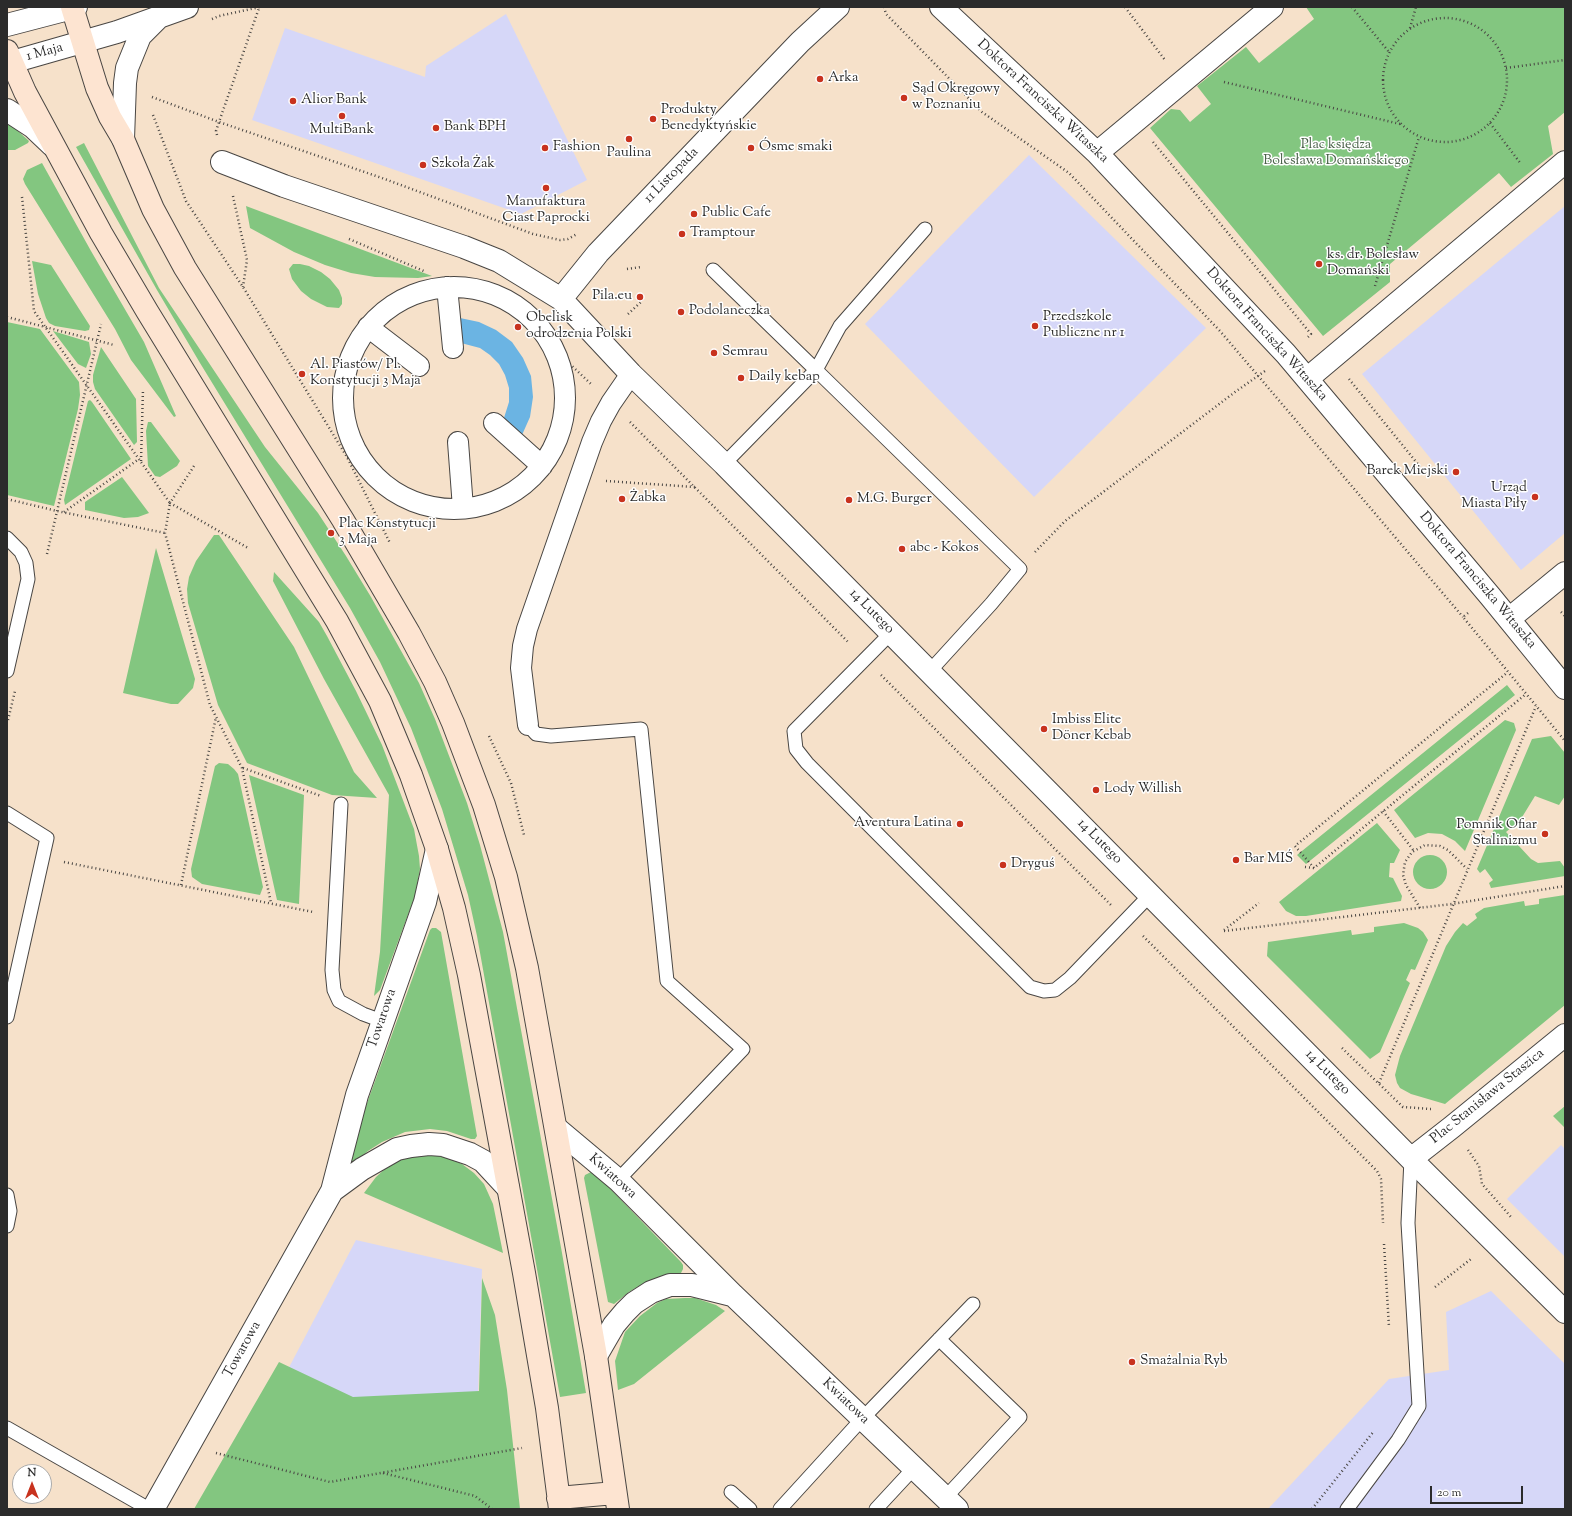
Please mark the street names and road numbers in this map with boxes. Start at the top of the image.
street label: Doktora Franciszka Witaszka [973,37,1111,167]
street label: 1 Maja [25,40,65,66]
street label: 11 Listopada [641,145,703,207]
street label: Doktora Franciszka Witaszka [1202,265,1330,405]
street label: Doktora Franciszka Witaszka [1415,509,1539,653]
street label: 14 Lutego [845,586,897,638]
street label: 14 Lutego [1073,816,1125,868]
street label: Towarowa [365,987,401,1051]
street label: Plac Stanisława Staszica [1428,1046,1548,1148]
street label: 14 Lutego [1301,1047,1353,1099]
street label: Kwiatowa [584,1151,640,1203]
street label: Towarowa [221,1319,265,1381]
street label: Kwiatowa [818,1375,872,1429]

